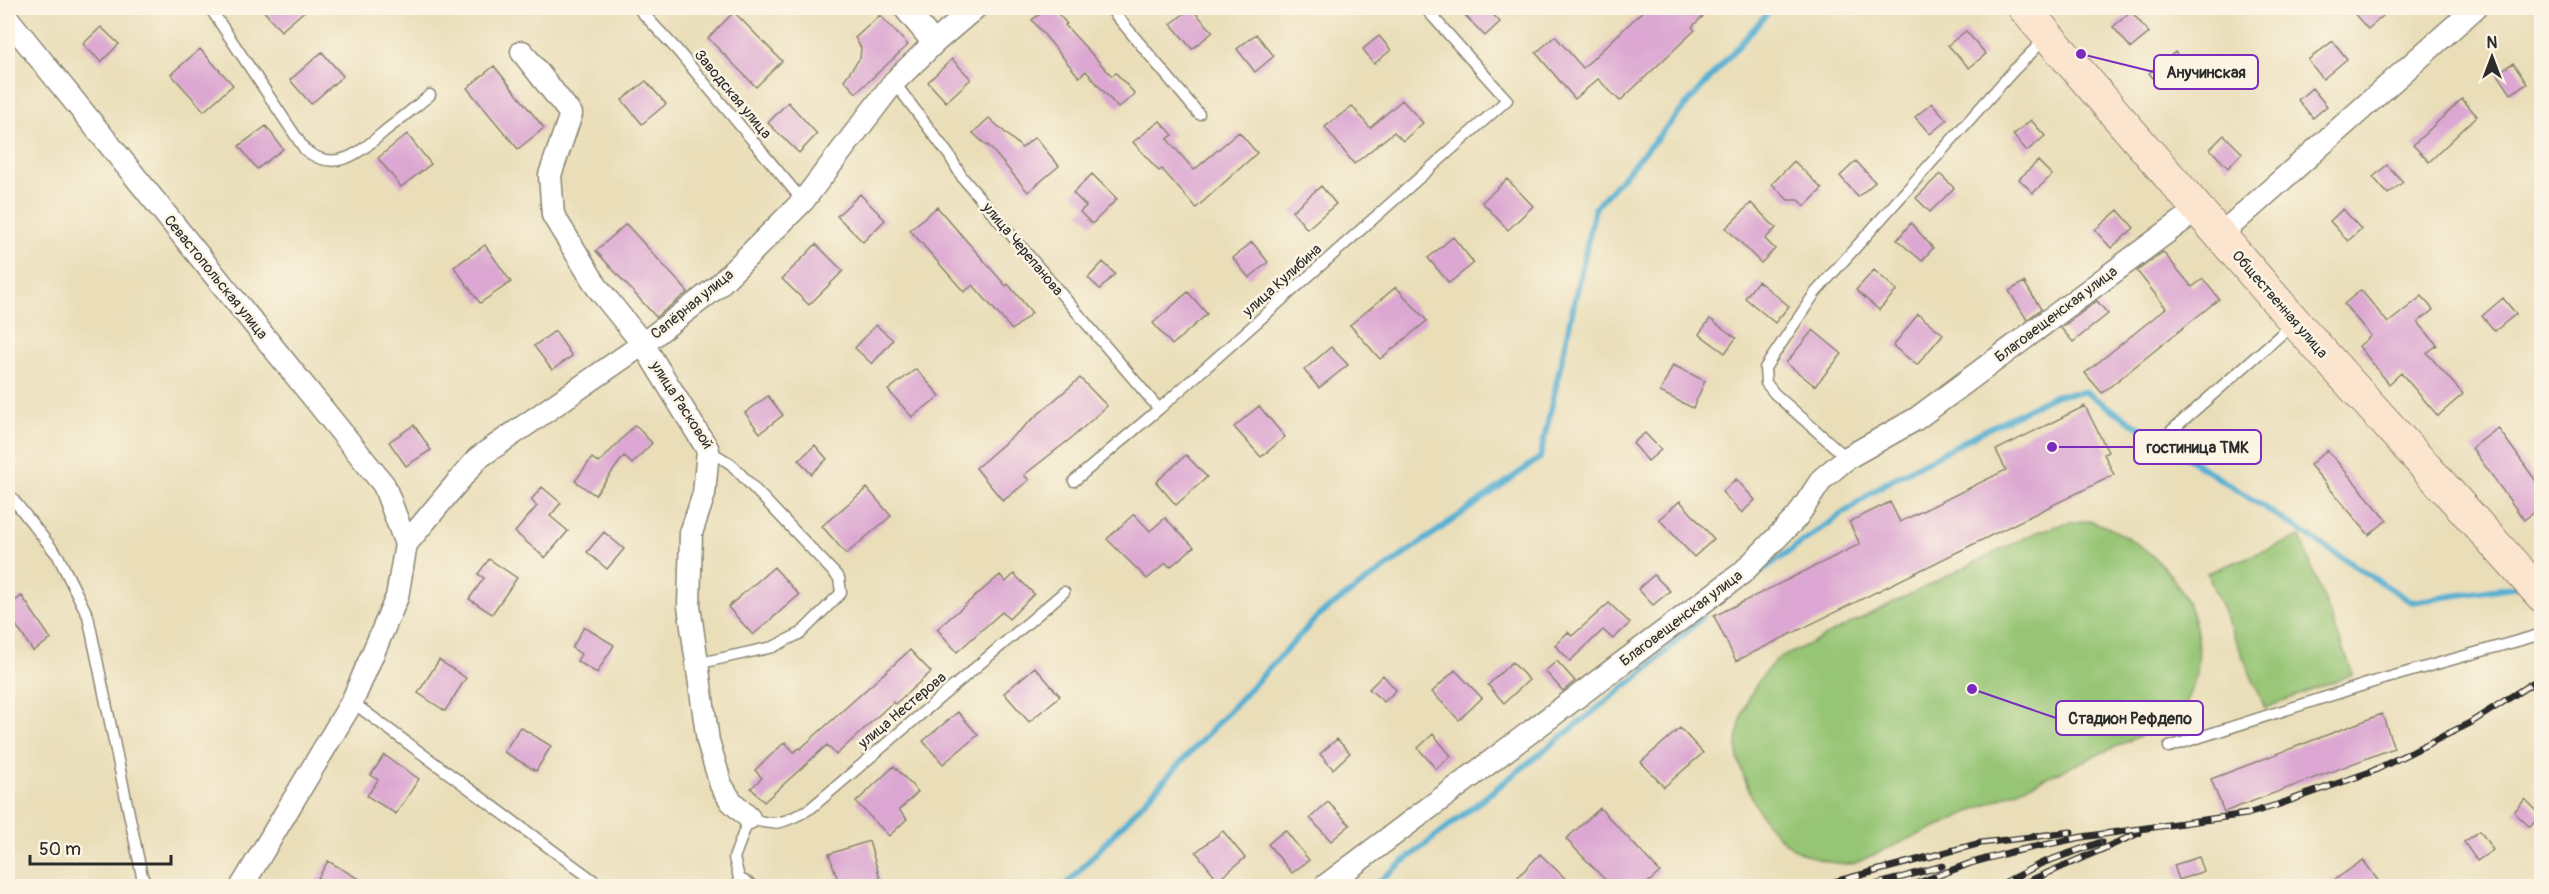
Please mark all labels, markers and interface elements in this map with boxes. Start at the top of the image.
north arrow [2462,27,2522,87]
text: N [2487,33,2498,53]
street label: Заводская улица [690,46,775,143]
callout: Анучинская [2154,55,2258,89]
text: Анучинская [2166,63,2246,83]
street label: улица Черепанова [977,198,1067,300]
street label: Севастопольская улица [160,211,272,343]
street label: улица Кулибина [1238,240,1326,322]
street label: Общественная улица [2228,246,2332,362]
street label: Благовещенская улица [1991,262,2121,367]
street label: Сапёрная улица [647,265,738,344]
street label: улица Расковой [646,357,717,453]
callout: гостиница ТМК [2134,430,2261,464]
text: гостиница ТМК [2146,438,2249,458]
street label: Благовещенская улица [1616,566,1746,671]
street label: улица Нестерова [854,668,950,753]
callout: Стадион Рефдепо [2056,701,2203,735]
text: Стадион Рефдепо [2068,709,2192,729]
scale bar [30,828,171,866]
text: 50 m [39,838,81,861]

